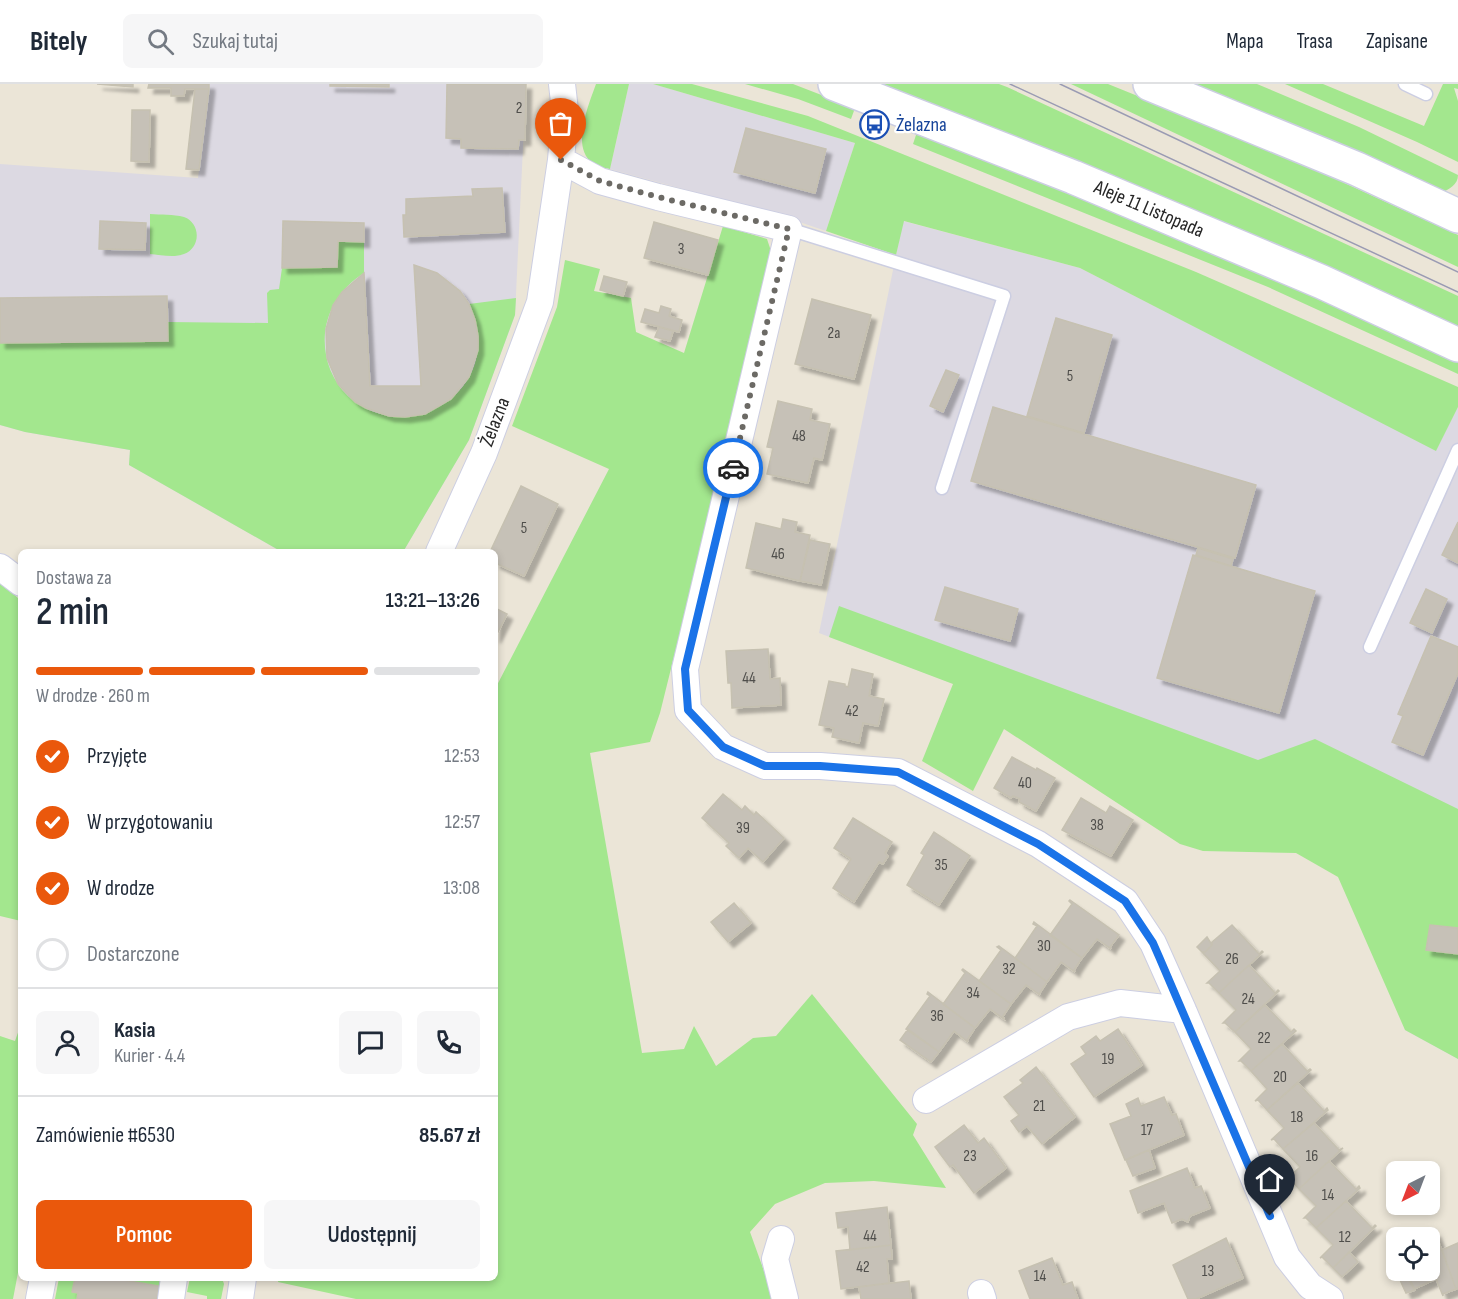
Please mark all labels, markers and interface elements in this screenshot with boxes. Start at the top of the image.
search box [123,14,543,68]
text: Bitely [30,25,87,58]
icon: search [144,25,177,58]
text: Szukaj tutaj [192,28,278,55]
text: Mapa [1226,29,1264,54]
text: Trasa [1297,29,1333,54]
text: Zapisane [1366,29,1428,54]
pin [535,98,586,160]
house number: 2 [516,99,522,118]
icon: bag [544,107,577,140]
bus stop icon: Żelazna [859,109,891,141]
place label: Żelazna [896,113,947,137]
street label: Aleje 11 Listopada [1089,175,1208,243]
house number: 3 [678,240,684,259]
house number: 2a [828,324,840,343]
house number: 5 [1067,367,1073,386]
street label: Żelazna [475,394,515,450]
house number: 48 [792,427,806,446]
courier [703,438,763,498]
icon: car [717,452,750,485]
house number: 5 [521,519,527,538]
house number: 46 [771,545,785,564]
text: Dostawa za [36,566,112,590]
text: 13:21–13:26 [385,587,480,614]
text: 2 min [36,589,109,636]
house number: 44 [742,669,756,688]
text: W drodze · 260 m [36,684,150,708]
house number: 42 [845,702,859,721]
icon: check [36,740,69,773]
text: Przyjęte [87,743,147,770]
text: 12:53 [444,744,480,768]
house number: 40 [1018,774,1032,793]
icon: check [36,806,69,839]
text: W przygotowaniu [87,809,213,836]
text: 12:57 [445,810,480,834]
house number: 38 [1090,816,1104,835]
house number: 39 [736,819,750,838]
house number: 35 [934,856,948,875]
icon: check [36,872,69,905]
text: W drodze [87,875,155,902]
text: 13:08 [443,876,480,900]
house number: 30 [1037,937,1051,956]
text: Dostarczone [87,941,180,968]
house number: 26 [1225,950,1239,969]
house number: 32 [1002,960,1016,979]
house number: 34 [966,984,980,1003]
house number: 24 [1241,990,1255,1009]
house number: 36 [930,1007,944,1026]
button: person [36,1011,99,1074]
button: chat [339,1011,402,1074]
button: phone [417,1011,480,1074]
text: Kasia [114,1017,156,1044]
house number: 22 [1257,1029,1271,1048]
text: Kurier · 4.4 [114,1044,185,1068]
house number: 19 [1102,1050,1114,1069]
house number: 20 [1273,1068,1287,1087]
house number: 21 [1033,1097,1046,1116]
house number: 18 [1291,1108,1303,1127]
house number: 17 [1141,1121,1154,1140]
text: Zamówienie #6530 [36,1122,175,1149]
text: 85.67 zł [419,1122,480,1149]
house number: 23 [963,1147,977,1166]
house number: 16 [1306,1147,1318,1166]
pin [1244,1154,1295,1216]
north arrow [1386,1161,1440,1215]
map controls [1386,1161,1440,1281]
icon: home [1253,1163,1286,1196]
house number: 14 [1322,1186,1334,1205]
button: Pomoc [36,1200,252,1269]
button: Udostępnij [264,1200,480,1269]
house number: 44 [863,1227,877,1246]
button: locate [1386,1227,1440,1281]
house number: 12 [1339,1228,1351,1247]
house number: 42 [856,1258,870,1277]
house number: 13 [1202,1262,1214,1281]
house number: 14 [1034,1267,1046,1286]

